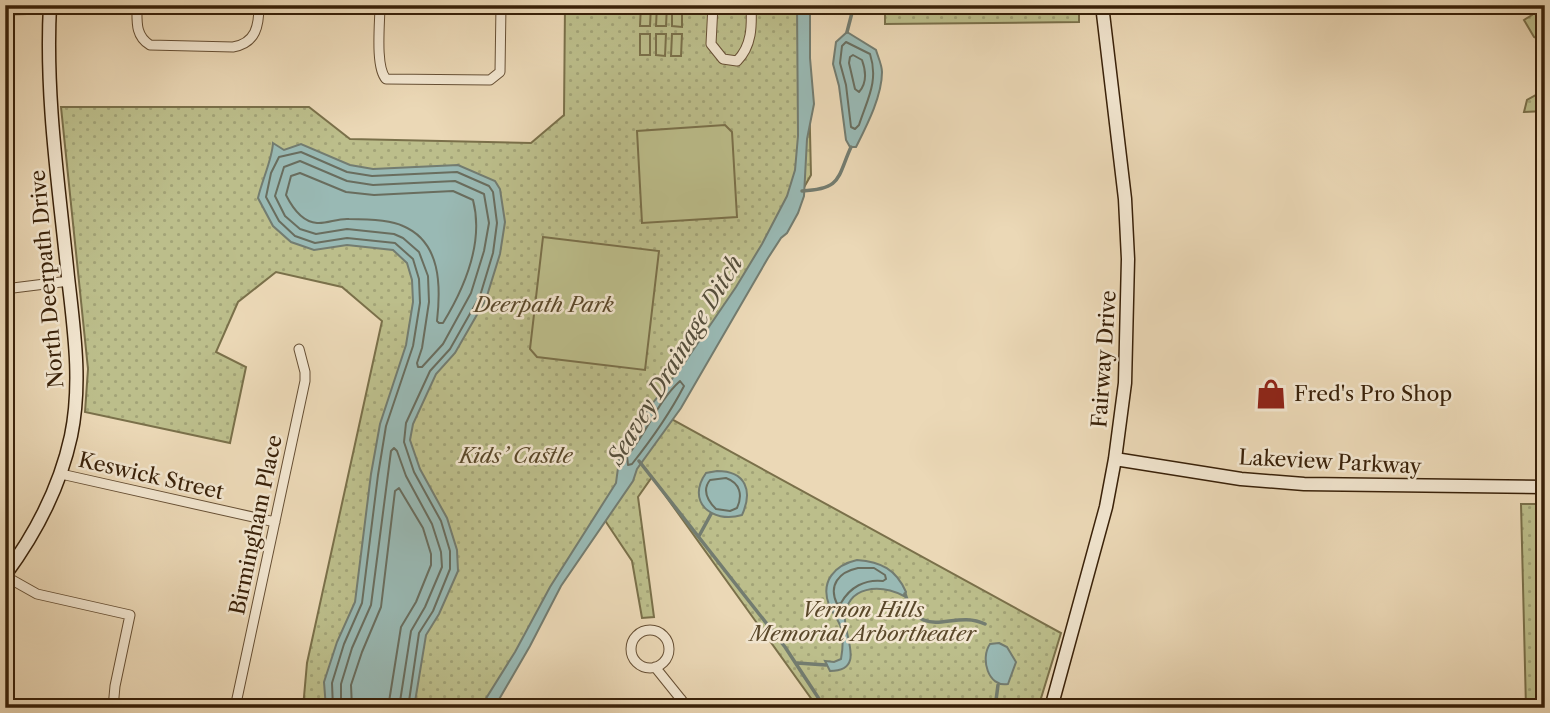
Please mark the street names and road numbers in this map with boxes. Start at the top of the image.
street label: North Deerpath Drive [25,169,68,389]
street label: Fairway Drive [1086,289,1121,429]
street label: Birmingham Place [224,433,287,617]
street label: Lakeview Parkway [1238,444,1422,479]
street label: Keswick Street [76,447,227,504]

